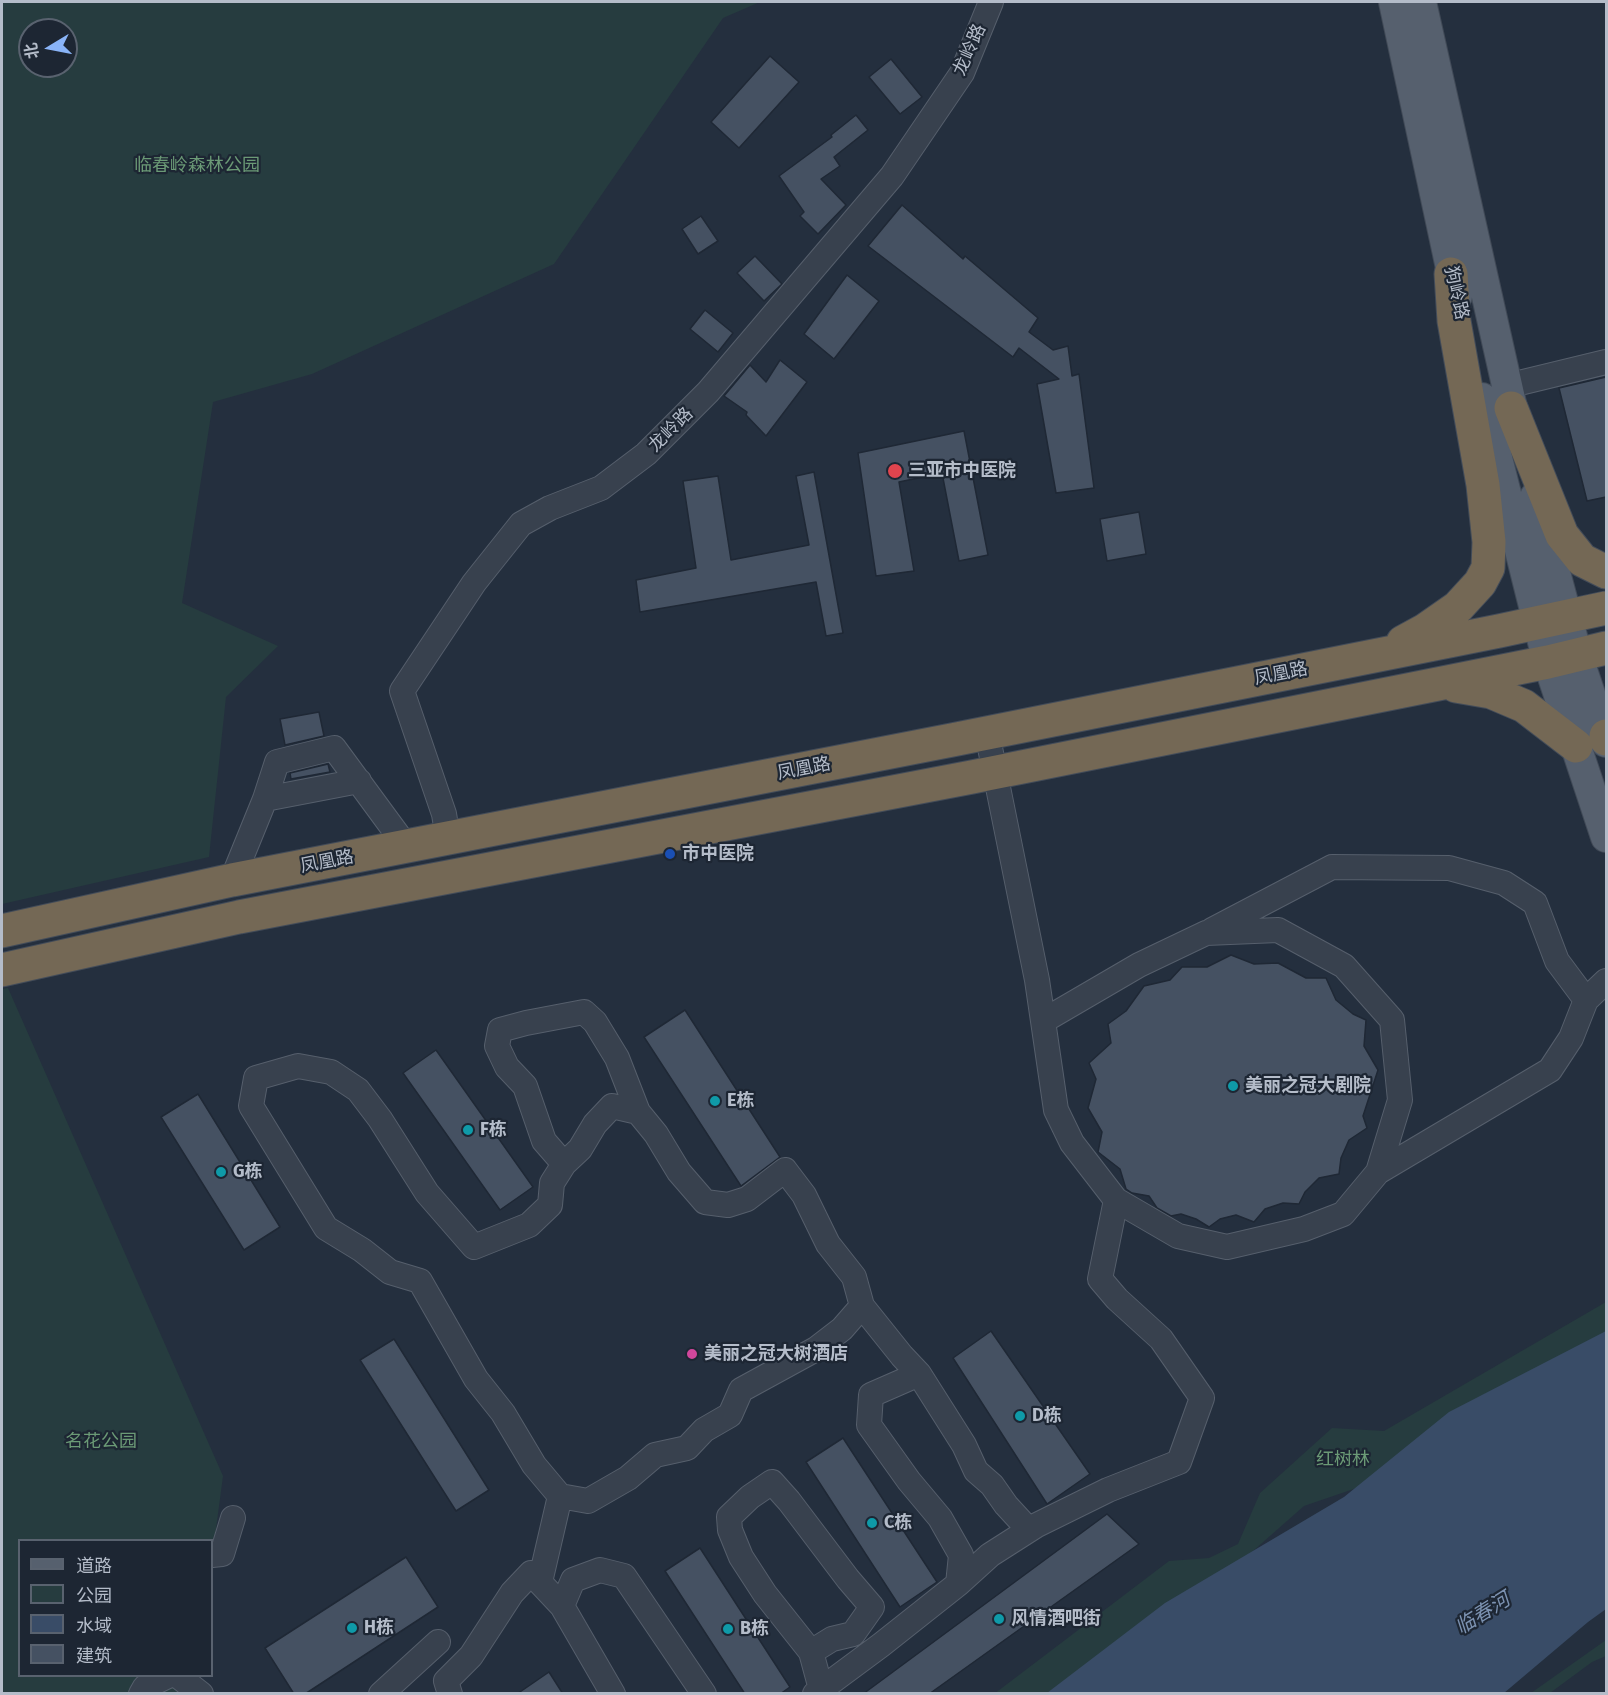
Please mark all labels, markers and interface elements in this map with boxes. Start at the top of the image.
north arrow [18,18,78,78]
street label: 龙岭路 [949,21,991,79]
text: 北 [21,41,42,60]
park label: 临春岭森林公园 [134,155,260,177]
street label: 狗岭路 [1439,264,1473,322]
street label: 龙岭路 [644,403,698,457]
place label: 三亚市中医院 [908,460,1016,482]
marker: 三亚市中医院 [886,462,904,480]
street label: 凤凰路 [1252,658,1310,690]
street label: 凤凰路 [775,753,833,785]
place label: 市中医院 [682,843,754,865]
street label: 凤凰路 [298,846,356,878]
marker: 市中医院 [663,847,677,861]
place label: 美丽之冠大剧院 [1245,1075,1371,1097]
marker: 美丽之冠大剧院 [1226,1079,1240,1093]
place label: E栋 [727,1090,754,1112]
marker: E栋 [708,1094,722,1108]
place label: F栋 [480,1119,507,1141]
marker: F栋 [461,1123,475,1137]
place label: G栋 [233,1161,263,1183]
marker: G栋 [214,1165,228,1179]
place label: 美丽之冠大树酒店 [704,1343,848,1365]
marker: 美丽之冠大树酒店 [685,1347,699,1361]
place label: D栋 [1032,1405,1062,1427]
marker: D栋 [1013,1409,1027,1423]
park label: 名花公园 [65,1431,137,1453]
park label: 红树林 [1316,1449,1370,1471]
place label: C栋 [884,1512,912,1534]
marker: C栋 [865,1516,879,1530]
legend [18,1539,213,1677]
text: 道路 [76,1555,112,1577]
text: 公园 [76,1585,112,1607]
water label: 临春河 [1451,1588,1515,1640]
place label: 风情酒吧街 [1011,1608,1101,1630]
marker: 风情酒吧街 [992,1612,1006,1626]
text: 水域 [76,1615,112,1637]
place label: H栋 [364,1617,394,1639]
place label: B栋 [740,1618,769,1640]
marker: H栋 [345,1621,359,1635]
marker: B栋 [721,1622,735,1636]
text: 建筑 [76,1645,112,1667]

